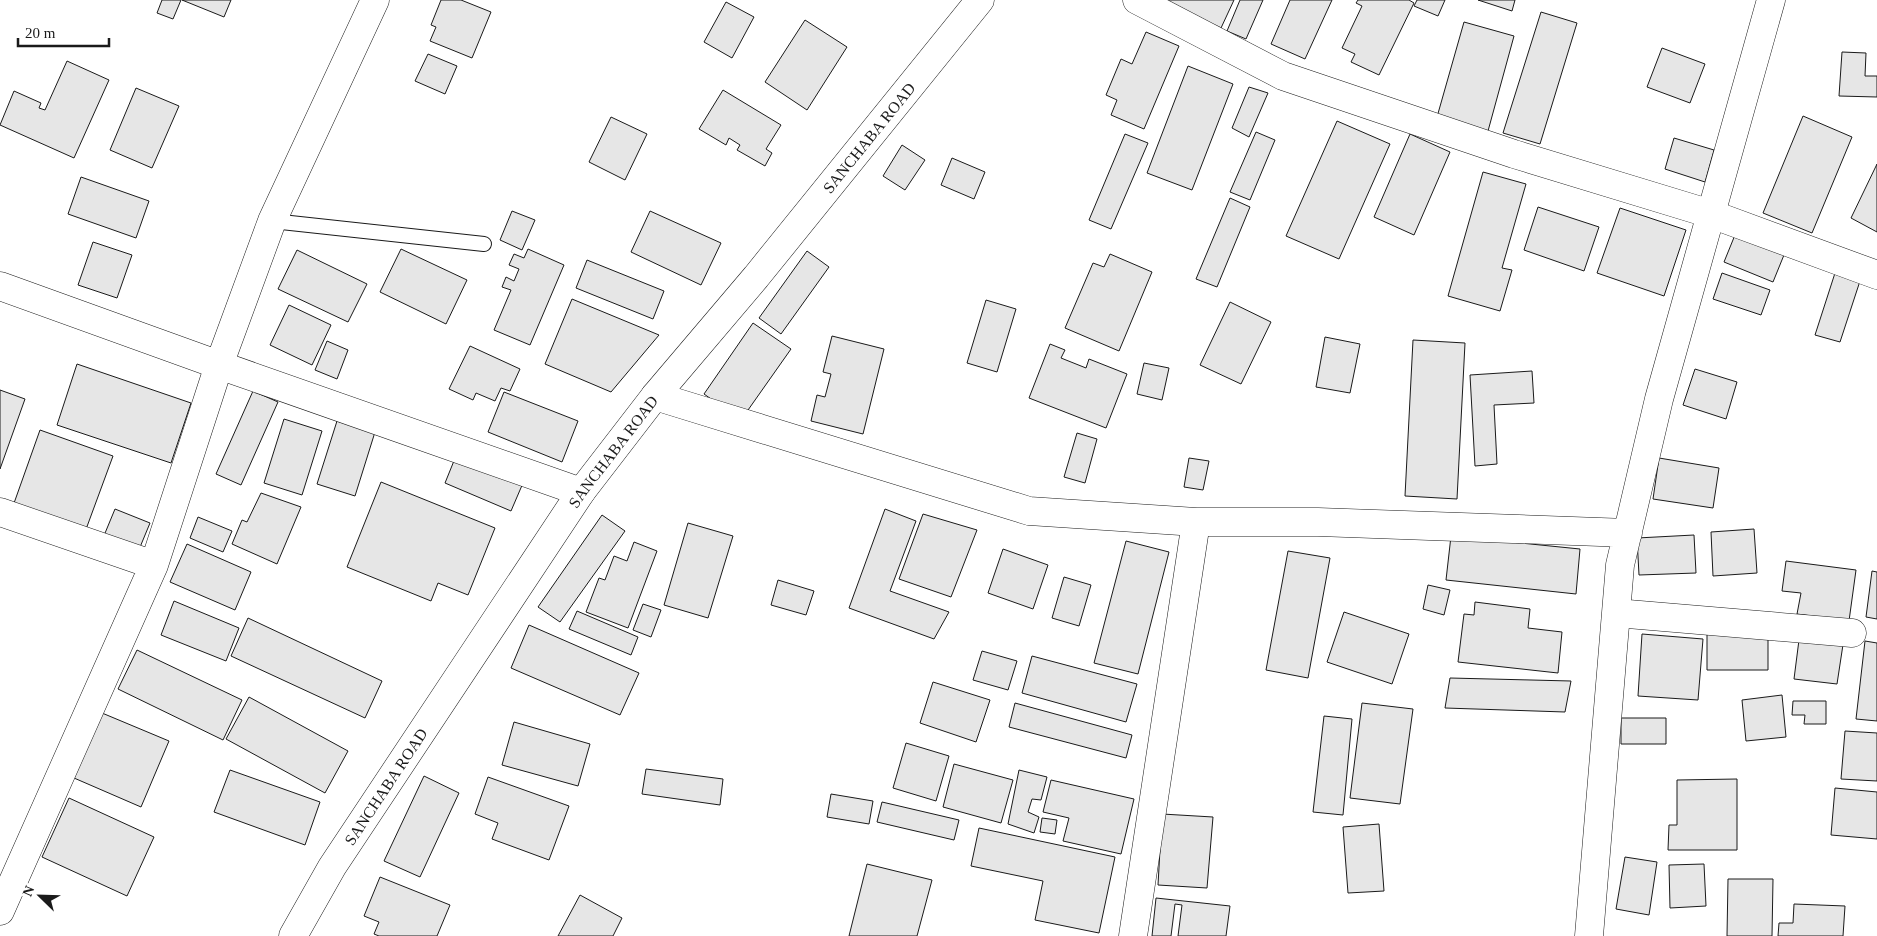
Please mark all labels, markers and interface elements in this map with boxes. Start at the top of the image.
scale bar [18,15,109,47]
text: 20 m [25,25,56,41]
street label: SANCHABA ROAD [820,79,919,196]
street label: SANCHABA ROAD [565,392,661,511]
street label: SANCHABA ROAD [341,725,431,848]
north arrow [15,871,65,921]
text: N [20,884,37,899]

